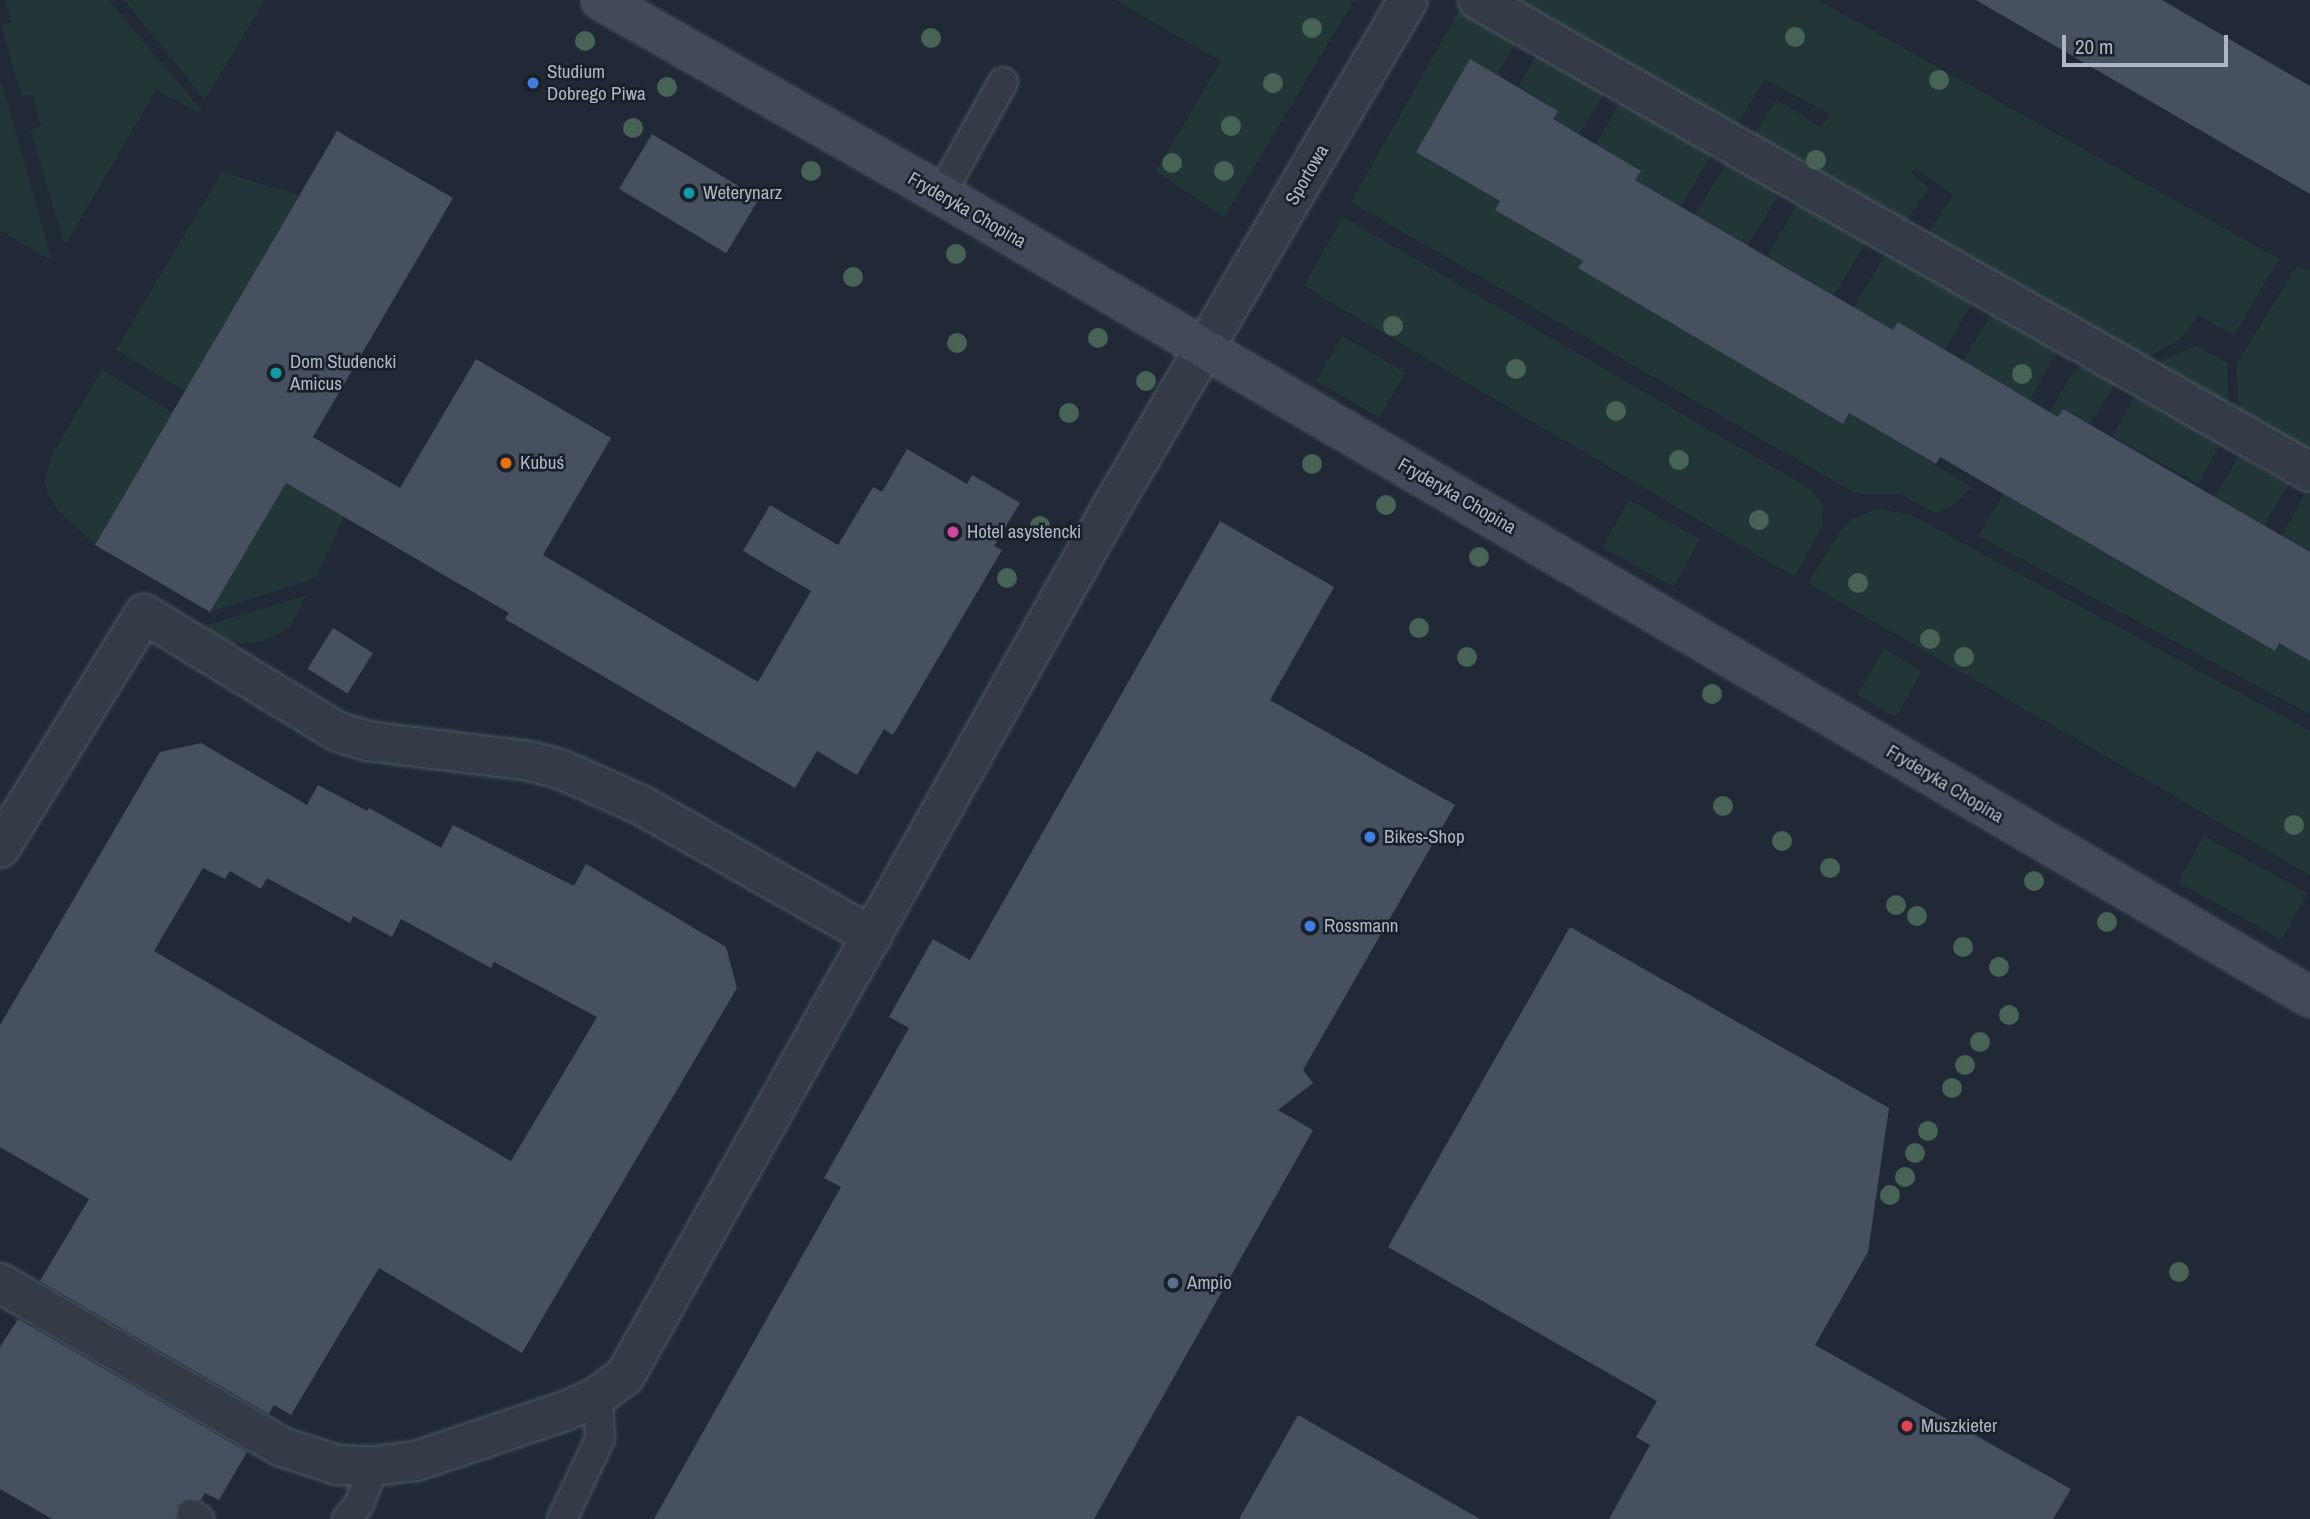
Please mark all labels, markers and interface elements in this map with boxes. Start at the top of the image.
scale bar [2065,21,2231,65]
text: 20 m [2075,32,2113,61]
place label: Studium Dobrego Piwa [547,61,646,105]
marker: Studium Dobrego Piwa [525,75,541,91]
street label: Sportowa [1281,141,1333,209]
street label: Fryderyka Chopina [904,167,1030,253]
place label: Weterynarz [703,182,782,204]
marker: Weterynarz [681,185,697,201]
place label: Dom Studencki Amicus [290,351,397,395]
marker: Dom Studencki Amicus [268,365,284,381]
place label: Kubuś [520,452,564,474]
street label: Fryderyka Chopina [1394,453,1520,539]
marker: Kubuś [498,455,514,471]
place label: Hotel asystencki [967,521,1081,543]
marker: Hotel asystencki [945,524,961,540]
street label: Fryderyka Chopina [1882,740,2008,828]
place label: Bikes-Shop [1384,826,1465,848]
marker: Bikes-Shop [1362,829,1378,845]
place label: Rossmann [1324,915,1398,937]
marker: Rossmann [1302,918,1318,934]
place label: Ampio [1187,1272,1232,1294]
marker: Ampio [1165,1275,1181,1291]
place label: Muszkieter [1921,1415,1997,1437]
marker: Muszkieter [1899,1418,1915,1434]

